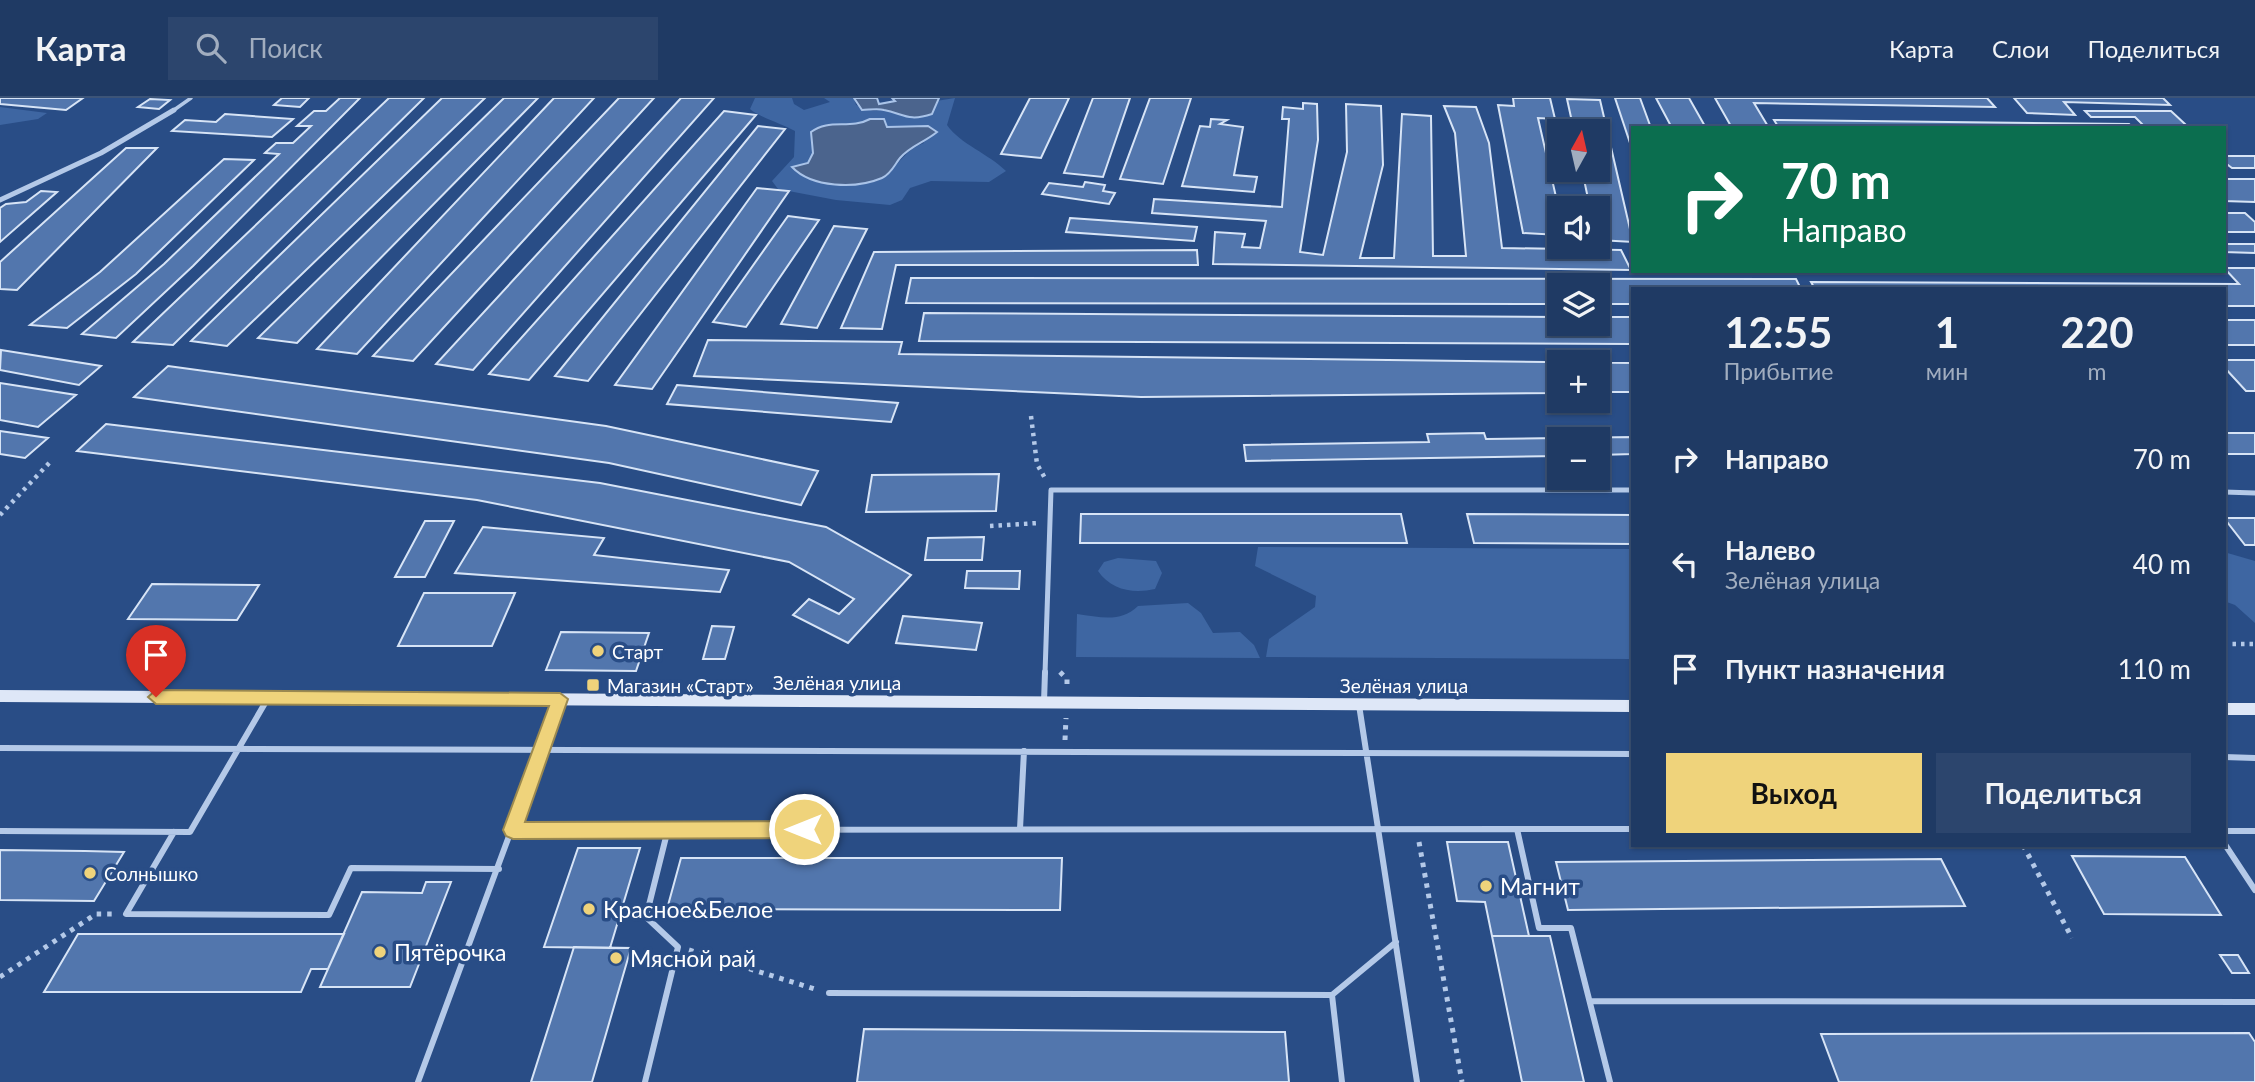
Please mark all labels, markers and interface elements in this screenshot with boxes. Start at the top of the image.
search box [168,17,658,80]
text: Карта [35,28,126,68]
icon: search [192,29,230,67]
text: Поиск [248,32,323,64]
text: Карта [1889,34,1954,63]
text: Слои [1992,34,2049,63]
text: Поделиться [2087,34,2220,63]
north arrow [1547,119,1610,182]
map controls [1547,119,1610,490]
text: 70 m [1781,151,1891,209]
icon: right [1666,154,1757,245]
button: sound [1547,196,1610,259]
text: Направо [1781,210,1907,249]
button: layers [1547,273,1610,336]
text: 12:55 [1724,307,1832,357]
text: 1 [1935,307,1959,357]
text: 220 [2061,307,2134,357]
button: + [1547,350,1610,413]
text: Прибытие [1723,357,1833,385]
text: мин [1926,357,1968,385]
text: m [2088,357,2107,385]
button: − [1547,427,1610,490]
icon: right [1666,440,1704,478]
text: Направо [1725,443,1829,475]
text: 70 m [2133,443,2191,475]
text: Налево [1725,534,1815,566]
icon: left [1666,545,1704,583]
text: 40 m [2133,548,2191,580]
text: Зелёная улица [1725,566,1880,594]
pin [126,625,186,697]
icon: arrive [137,636,175,674]
place label: Старт [612,640,664,663]
marker: Старт [590,643,606,659]
icon: arrive [1666,650,1704,688]
text: Пункт назначения [1725,653,1945,685]
text: 110 m [2118,653,2191,685]
street label: Зелёная улица [773,671,901,694]
place label: Магазин «Старт» [607,674,754,697]
street label: Зелёная улица [1340,674,1468,697]
marker: Магазин «Старт» [585,677,601,693]
button: Выход [1666,753,1922,833]
button: Поделиться [1936,753,2191,833]
position arrow [767,792,841,866]
place label: Солнышко [104,862,198,885]
marker: Солнышко [82,865,98,881]
place label: Магнит [1500,872,1580,900]
marker: Магнит [1478,878,1494,894]
place label: Красное&Белое [603,895,773,923]
marker: Красное&Белое [581,901,597,917]
place label: Пятёрочка [394,938,506,966]
marker: Пятёрочка [372,944,388,960]
place label: Мясной рай [630,944,756,972]
marker: Мясной рай [608,950,624,966]

